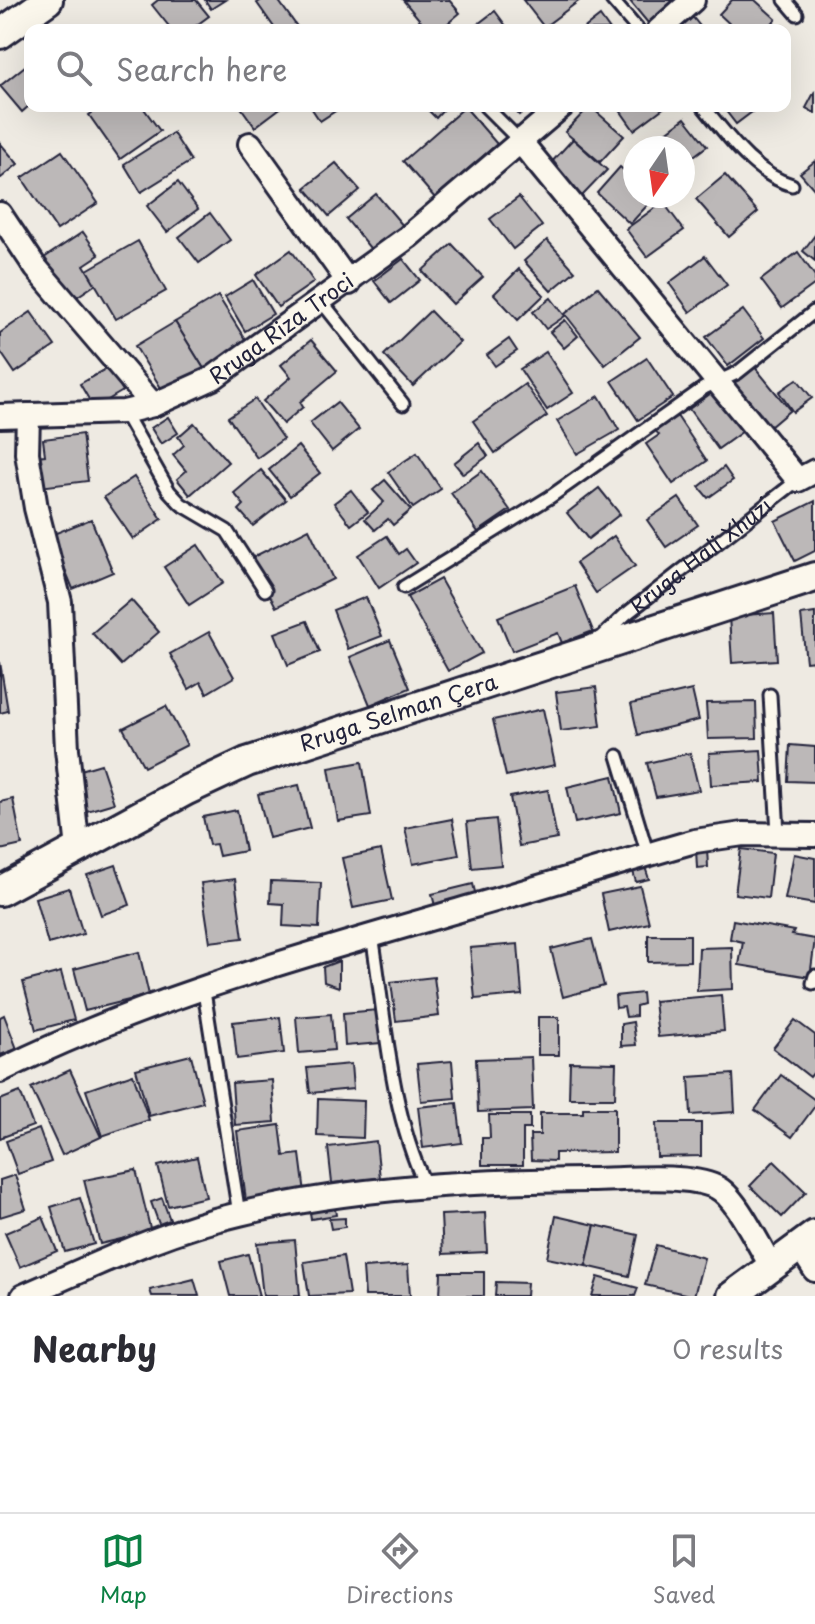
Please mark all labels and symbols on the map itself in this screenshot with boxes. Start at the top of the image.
north arrow [623,136,695,208]
street label: Rruga Riza Troci [201,264,360,391]
street label: Rruga Hali Xhuzi [622,488,778,621]
street label: Rruga Selman Çera [295,663,502,759]

